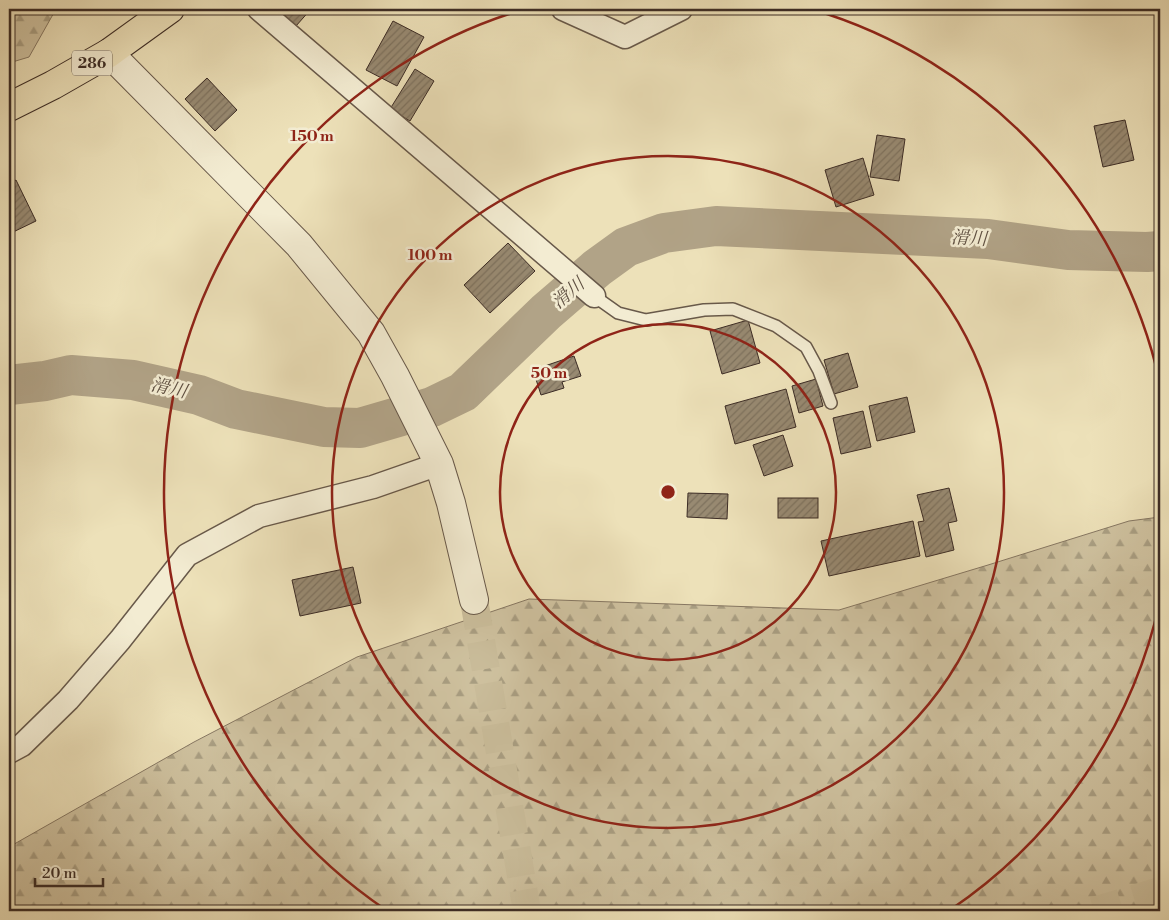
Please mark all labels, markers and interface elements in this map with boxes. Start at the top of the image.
road number: 286 [72,50,112,76]
text: 150 m [290,127,334,146]
water label: 滑川 [950,226,990,251]
text: 100 m [408,246,453,265]
water label: 滑川 [547,272,591,314]
text: 50 m [531,364,567,383]
water label: 滑川 [149,373,191,404]
centre of rings [659,483,677,501]
scale bar [35,855,102,887]
text: 20 m [42,864,77,883]

